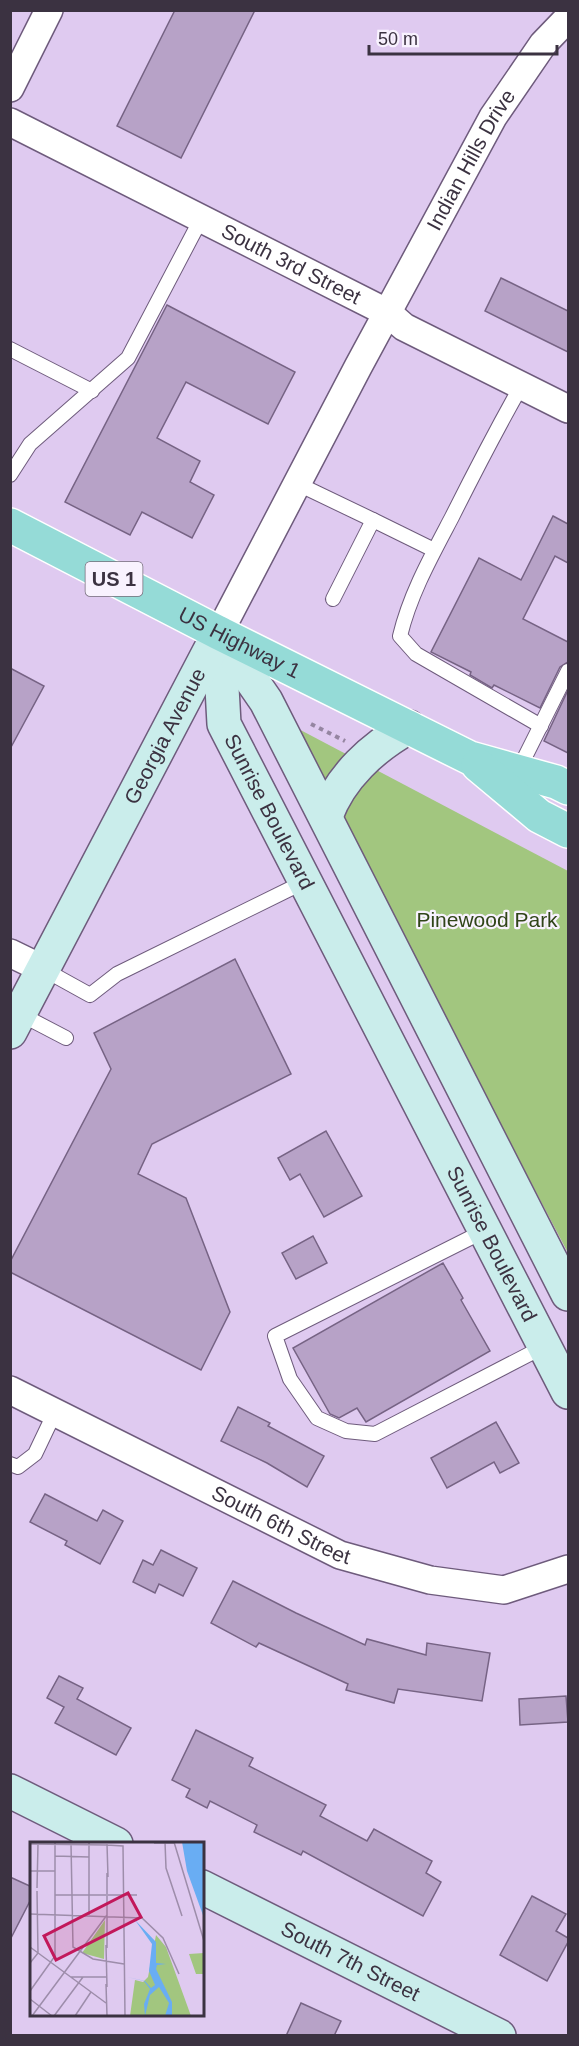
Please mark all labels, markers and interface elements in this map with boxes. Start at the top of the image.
scale bar [369,18,556,56]
text: 50 m [378,29,418,49]
street label: Indian Hills Drive [422,85,519,234]
street label: South 3rd Street [218,219,365,308]
road number: US 1 [86,562,142,596]
street label: US Highway 1 [175,602,304,683]
street label: Georgia Avenue [119,664,210,808]
street label: Sunrise Boulevard [220,730,319,893]
park label: Pinewood Park [416,908,558,931]
street label: Sunrise Boulevard [443,1162,542,1325]
street label: South 6th Street [208,1481,353,1568]
inset map [30,1842,204,2016]
street label: South 7th Street [278,1917,424,2005]

